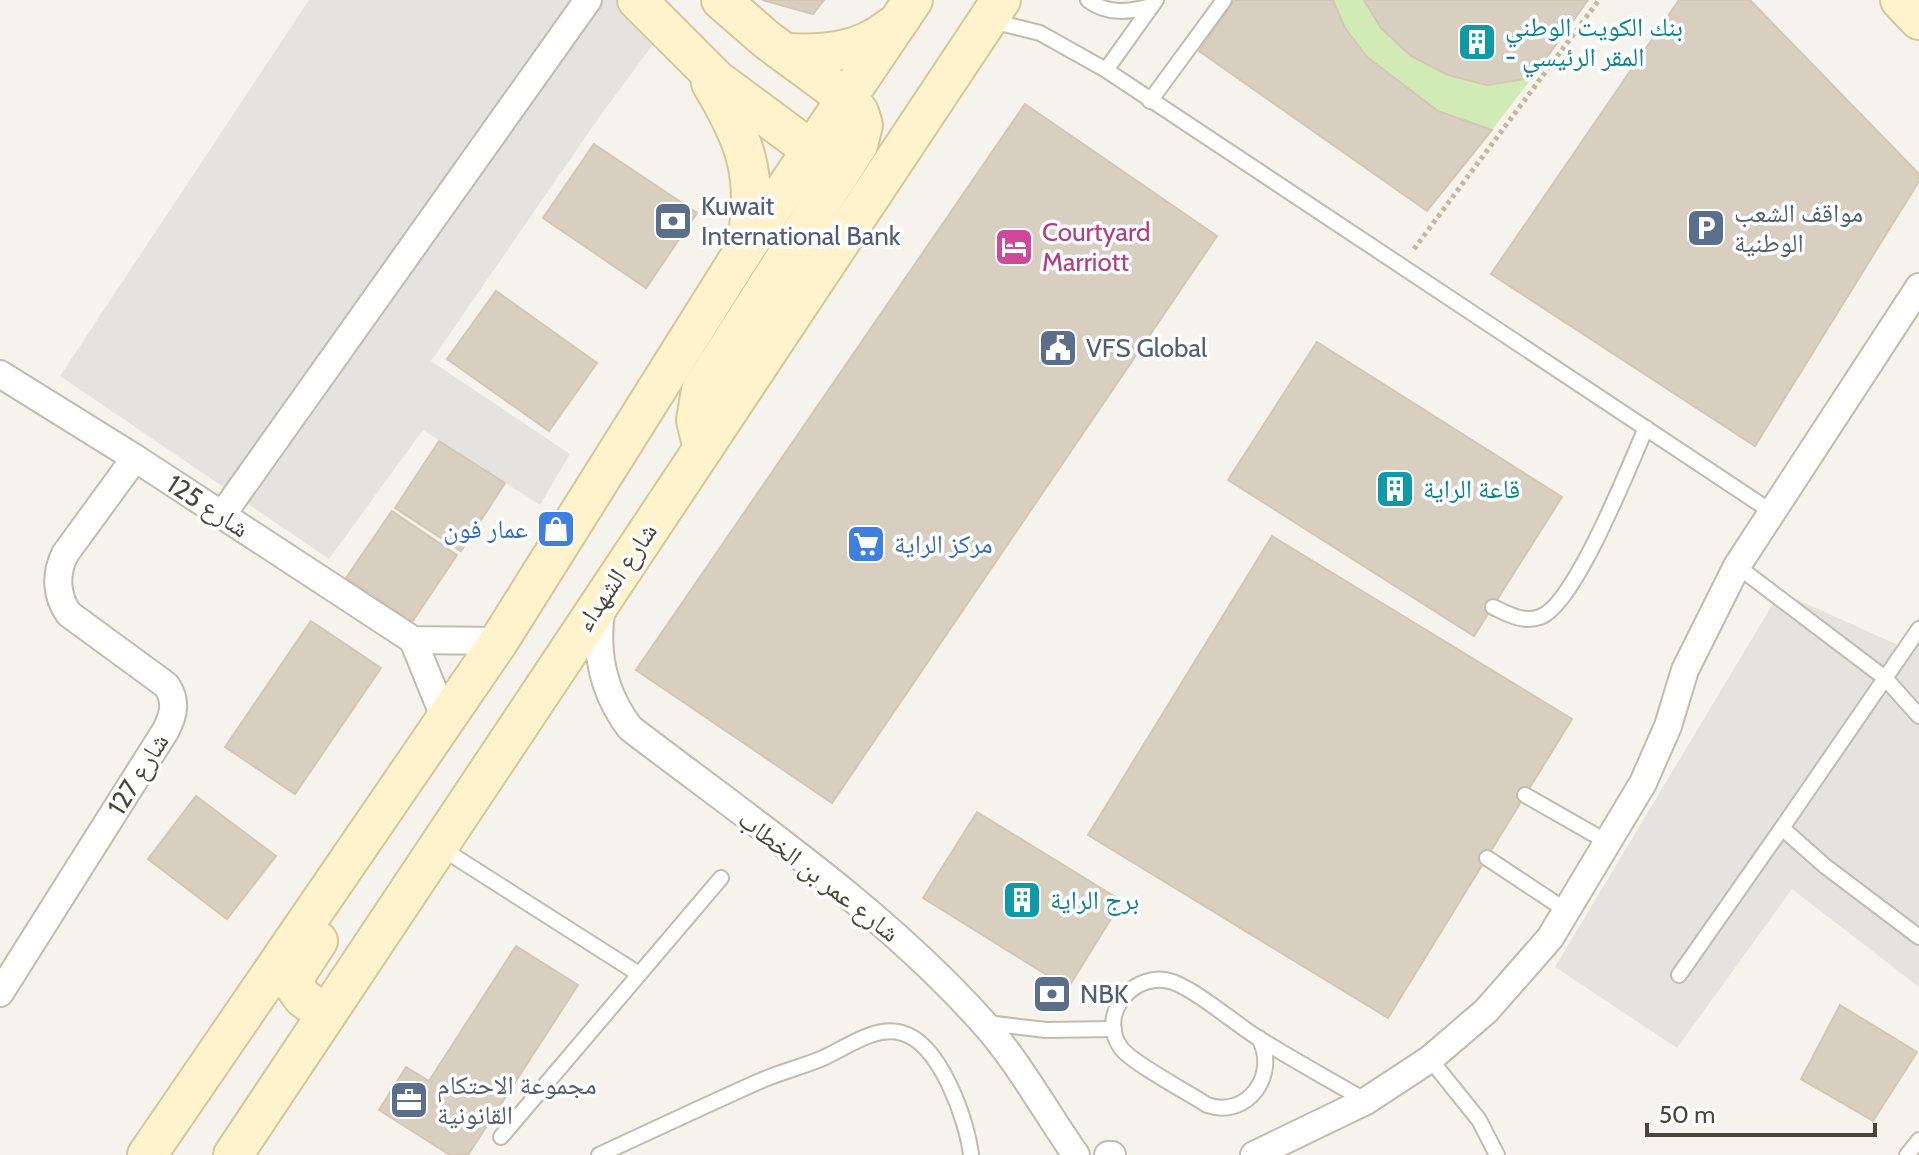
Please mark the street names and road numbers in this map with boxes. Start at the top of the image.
street label: شارع 125 [161,468,255,544]
street label: شارع الشهداء [568,517,664,637]
street label: شارع 127 [100,727,176,821]
street label: شارع عمر بن الخطاب [732,803,906,949]

